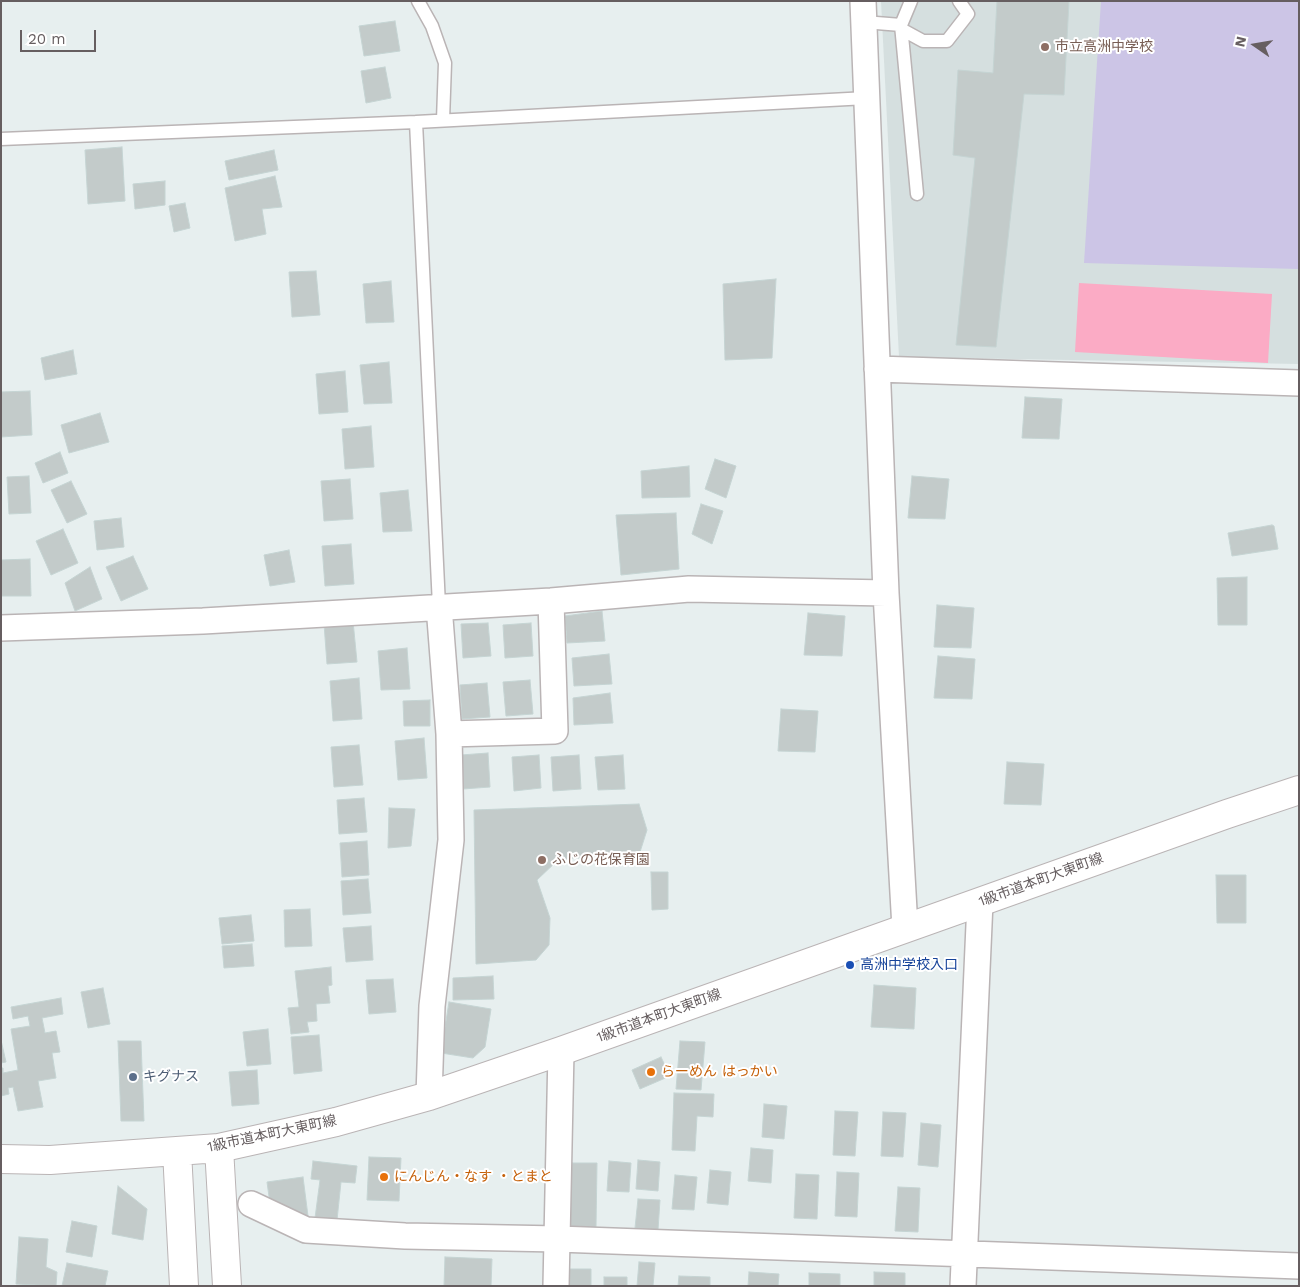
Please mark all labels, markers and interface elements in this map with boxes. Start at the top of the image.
scale bar [22,20,99,52]
north arrow [1230,20,1280,70]
text: 20 m [28,30,66,48]
text: N [1231,35,1249,48]
place label: 市立高洲中学校 [1055,39,1153,55]
marker: 市立高洲中学校 [1039,41,1051,53]
street label: 1級市道本町大東町線 [976,850,1106,910]
place label: ふじの花保育園 [552,852,650,868]
marker: ふじの花保育園 [536,854,548,866]
place label: 高洲中学校入口 [860,957,958,973]
marker: 高洲中学校入口 [844,959,856,971]
street label: 1級市道本町大東町線 [594,986,724,1046]
place label: らーめん はっかい [661,1064,778,1080]
marker: らーめん はっかい [645,1066,657,1078]
place label: キグナス [143,1069,199,1085]
marker: キグナス [127,1071,139,1083]
street label: 1級市道本町大東町線 [206,1112,338,1156]
place label: にんじん・なす ・とまと [394,1169,553,1185]
marker: にんじん・なす ・とまと [378,1171,390,1183]

